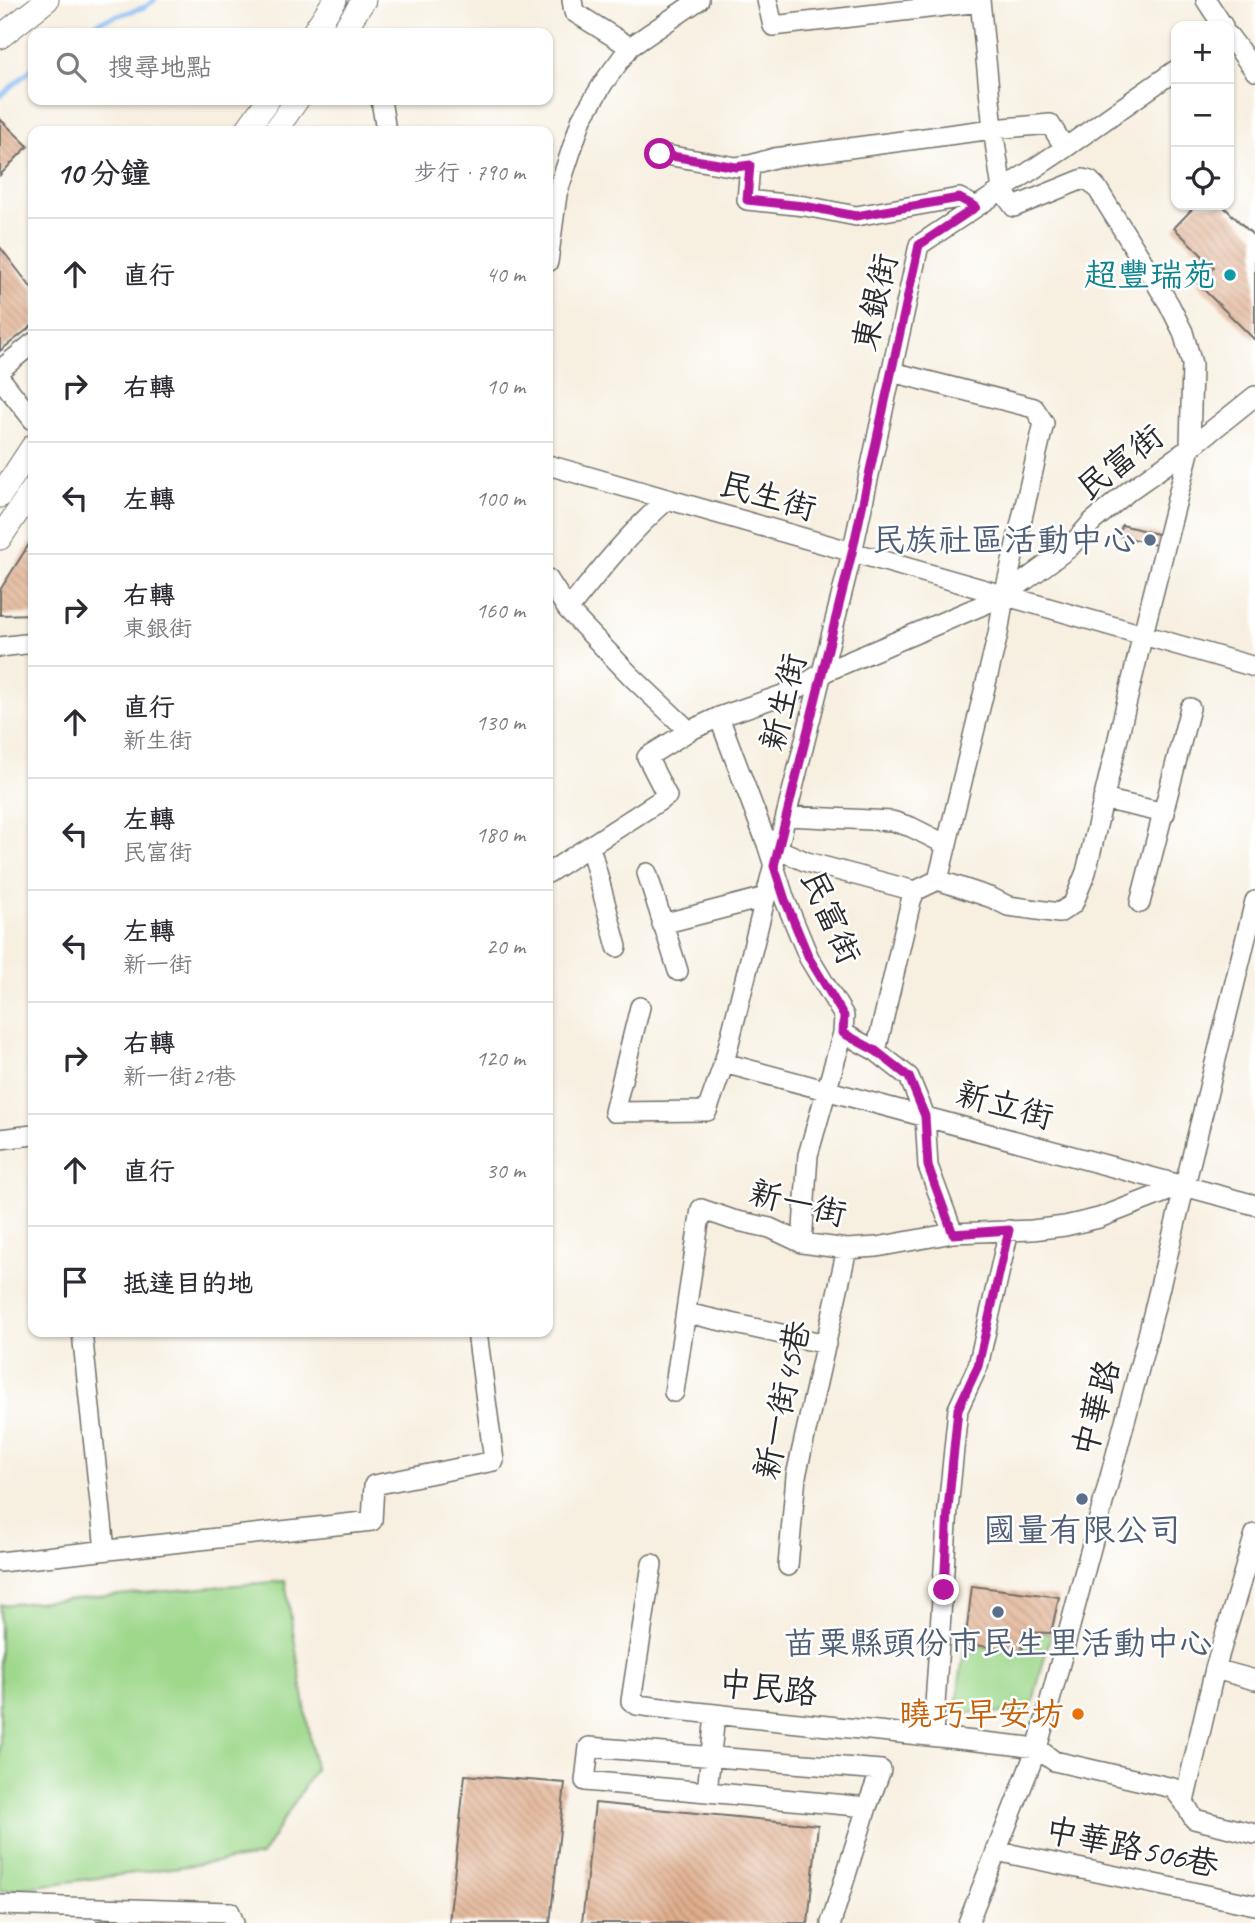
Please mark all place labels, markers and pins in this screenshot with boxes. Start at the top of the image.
place label: 超豐瑞苑 [1084,254,1216,296]
marker: 超豐瑞苑 [1222,267,1238,283]
place label: 民族社區活動中心 [872,519,1136,561]
marker: 民族社區活動中心 [1142,532,1158,548]
marker: 國量有限公司 [1074,1491,1090,1507]
place label: 國量有限公司 [983,1509,1181,1551]
marker: 苗粟縣頭份巿民生里活動中心 [990,1604,1006,1620]
place label: 苗粟縣頭份巿民生里活動中心 [784,1622,1213,1664]
place label: 曉巧早安坊 [899,1693,1064,1735]
marker: 曉巧早安坊 [1070,1706,1086,1722]

